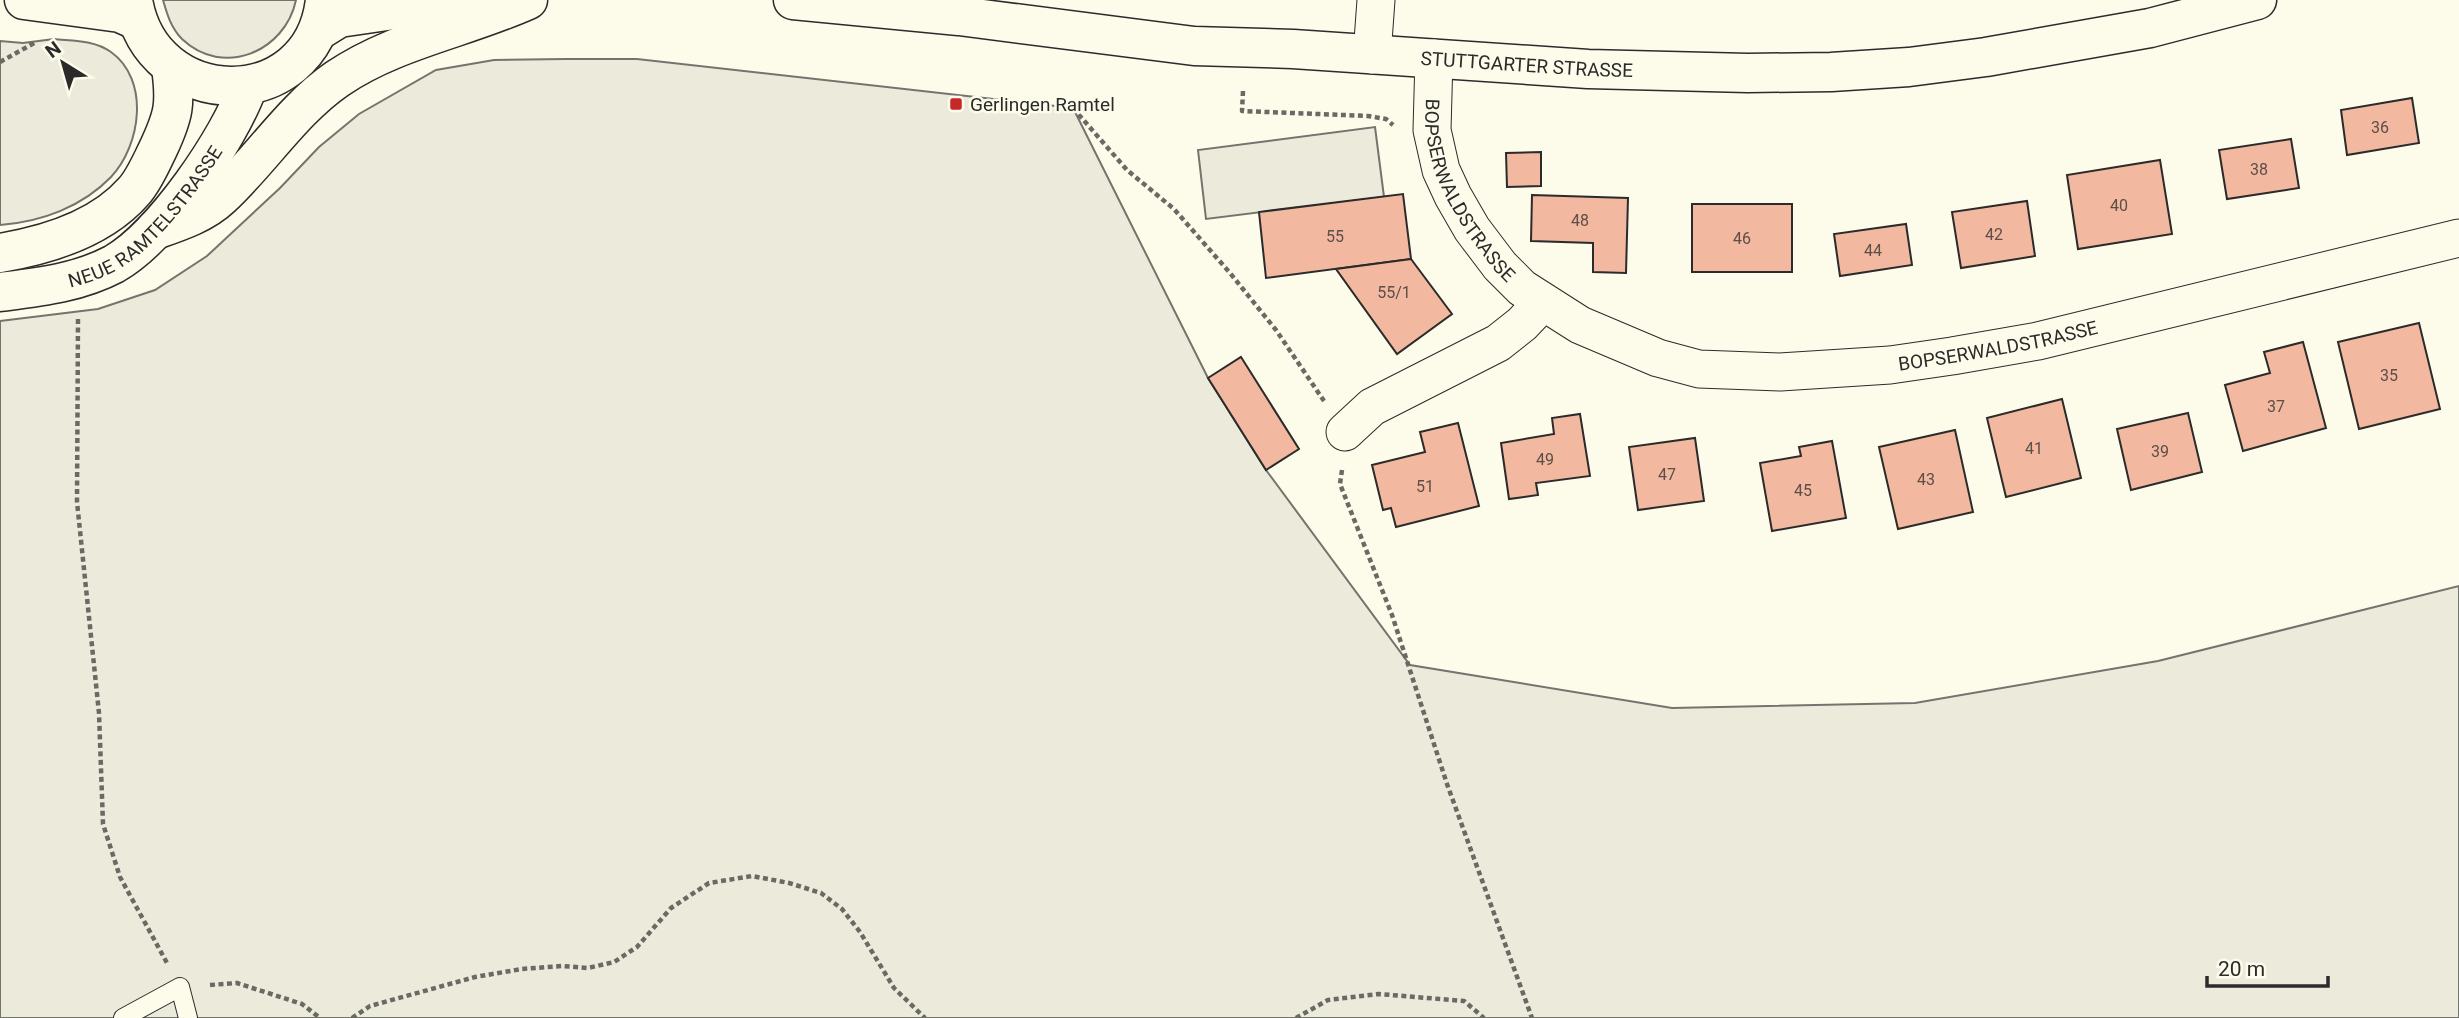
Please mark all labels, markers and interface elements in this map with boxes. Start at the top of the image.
north arrow [28,28,98,98]
text: N [41,37,65,63]
street label: STUTTGARTER STRASSE [1420,47,1633,82]
place label: Gerlingen Ramtel [970,93,1115,116]
marker: Gerlingen Ramtel [948,96,964,112]
street label: BOPSERWALDSTRASSE [1420,98,1520,287]
house number: 36 [2371,118,2389,137]
street label: NEUE RAMTELSTRASSE [66,142,227,293]
house number: 38 [2250,160,2268,179]
house number: 40 [2110,196,2128,215]
house number: 48 [1571,211,1589,230]
house number: 42 [1985,225,2003,244]
house number: 55 [1326,227,1344,246]
house number: 46 [1733,229,1751,248]
house number: 44 [1864,241,1882,260]
house number: 55/1 [1377,283,1411,302]
street label: BOPSERWALDSTRASSE [1897,316,2100,376]
house number: 35 [2380,366,2398,385]
house number: 37 [2267,397,2285,416]
house number: 41 [2025,439,2043,458]
house number: 39 [2151,442,2169,461]
house number: 49 [1536,450,1554,469]
house number: 47 [1658,465,1676,484]
house number: 43 [1917,470,1935,489]
house number: 51 [1416,477,1434,496]
house number: 45 [1794,481,1812,500]
scale bar [2207,944,2328,988]
text: 20 m [2218,957,2265,981]

